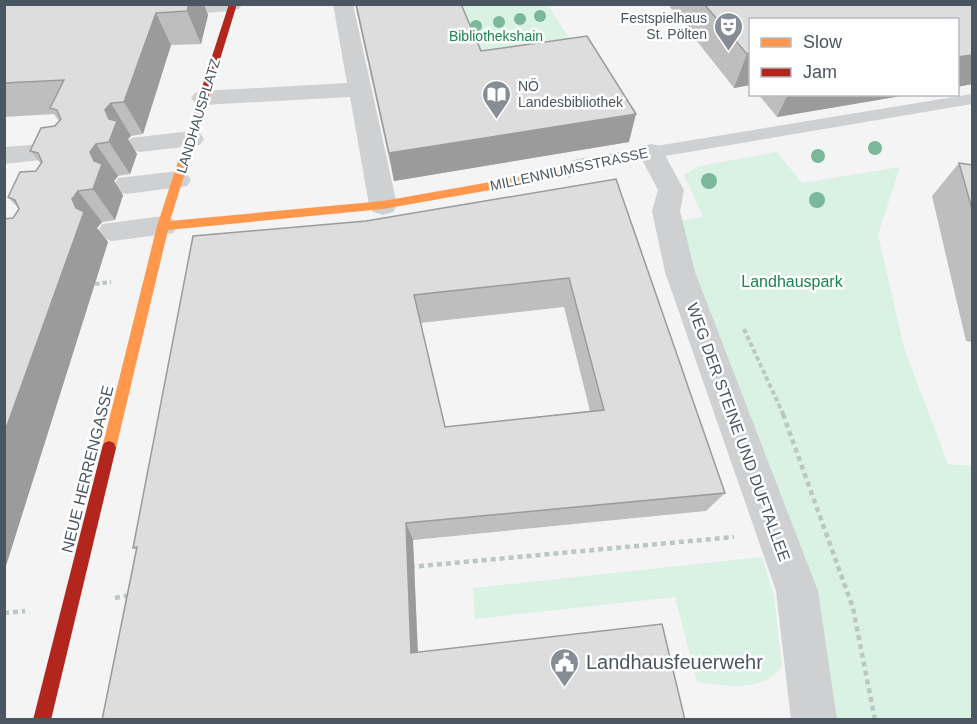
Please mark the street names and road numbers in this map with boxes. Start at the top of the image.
street label: LANDHAUSPLATZ [173,56,223,175]
street label: MILLENNIUMSSTRASSE [489,144,649,194]
street label: WEG DER STEINE UND DUFTALLEE [684,301,793,564]
street label: NEUE HERRENGASSE [58,384,116,554]

